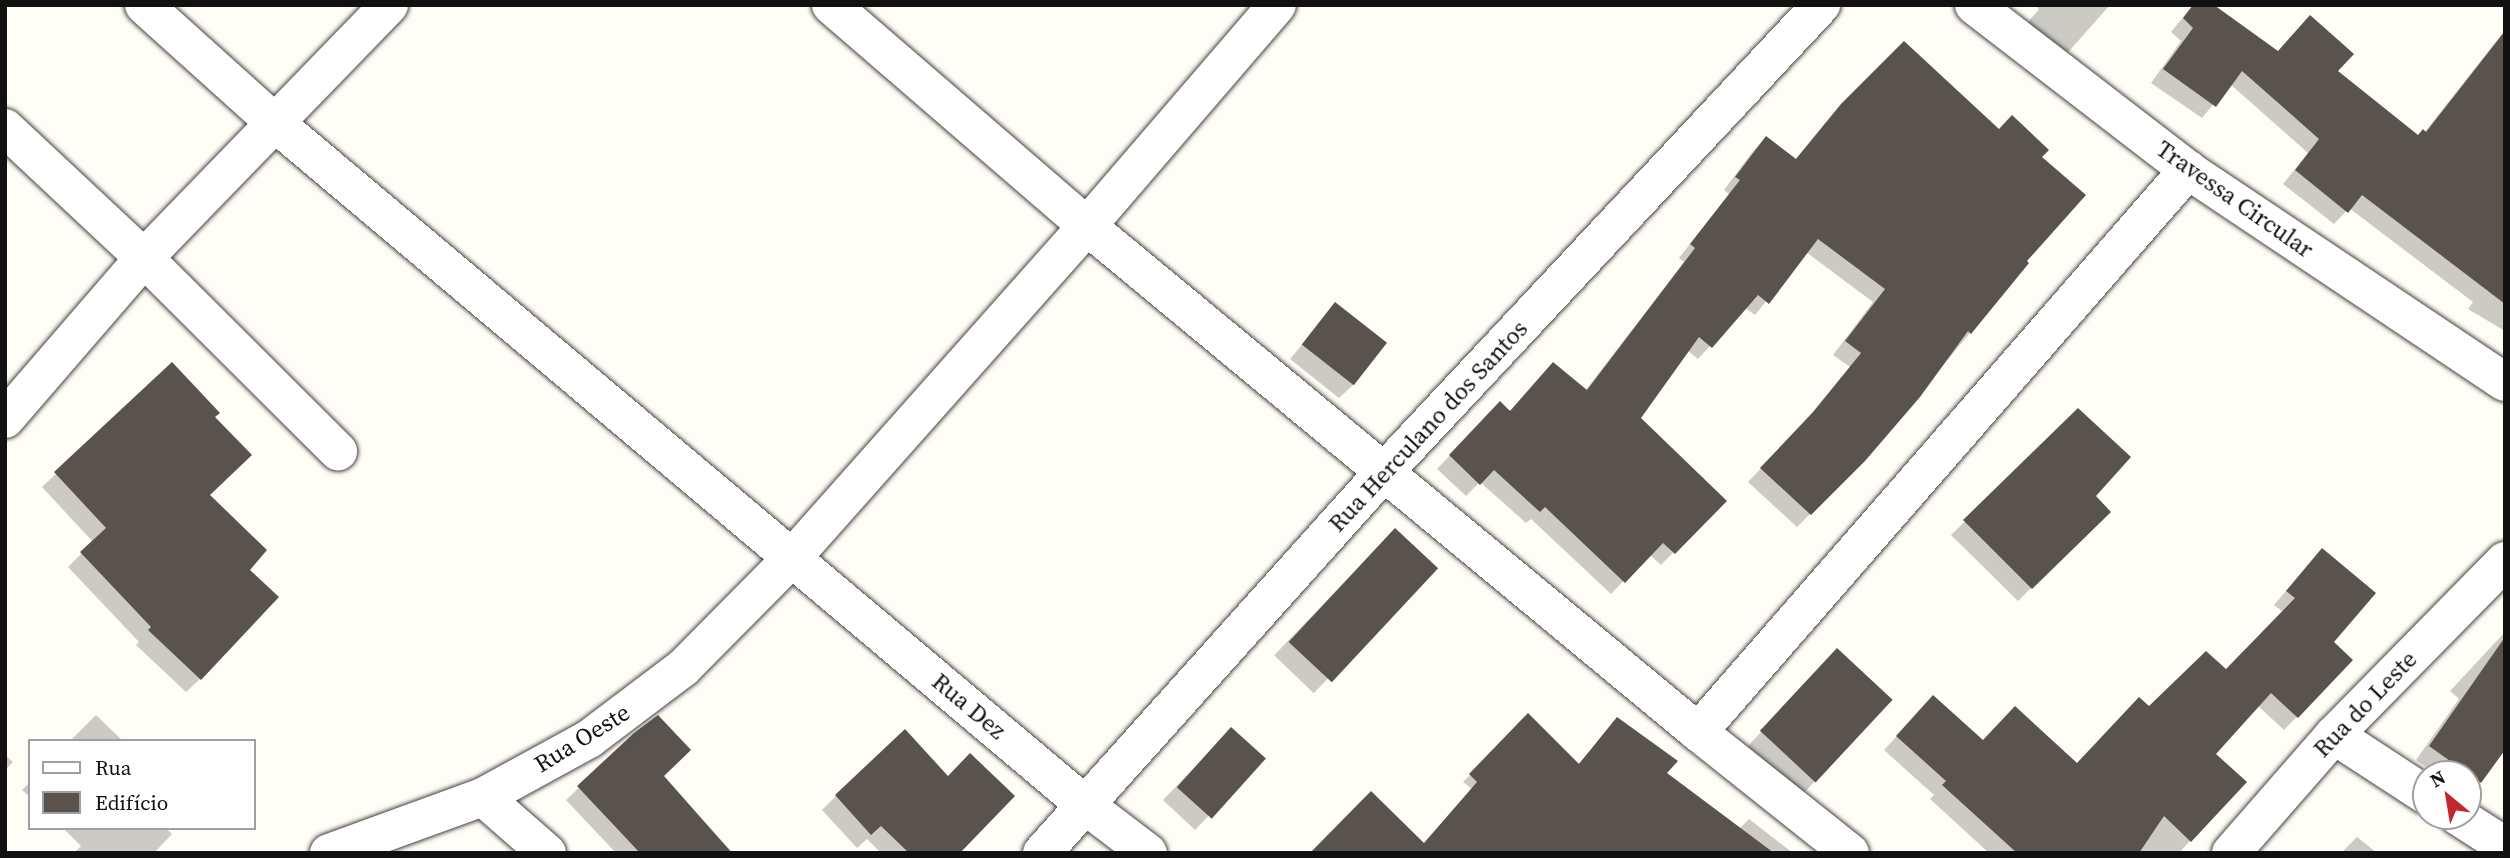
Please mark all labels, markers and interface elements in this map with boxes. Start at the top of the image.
street label: Travessa Circular [2151,134,2319,264]
street label: Rua Herculano dos Santos [1322,314,1534,538]
street label: Rua do Leste [2307,645,2423,763]
street label: Rua Dez [926,667,1012,745]
street label: Rua Oeste [529,697,635,779]
legend [28,739,256,830]
text: Rua [95,753,131,782]
north arrow [2412,760,2482,830]
text: N [2425,764,2450,793]
text: Edifício [95,788,168,817]

